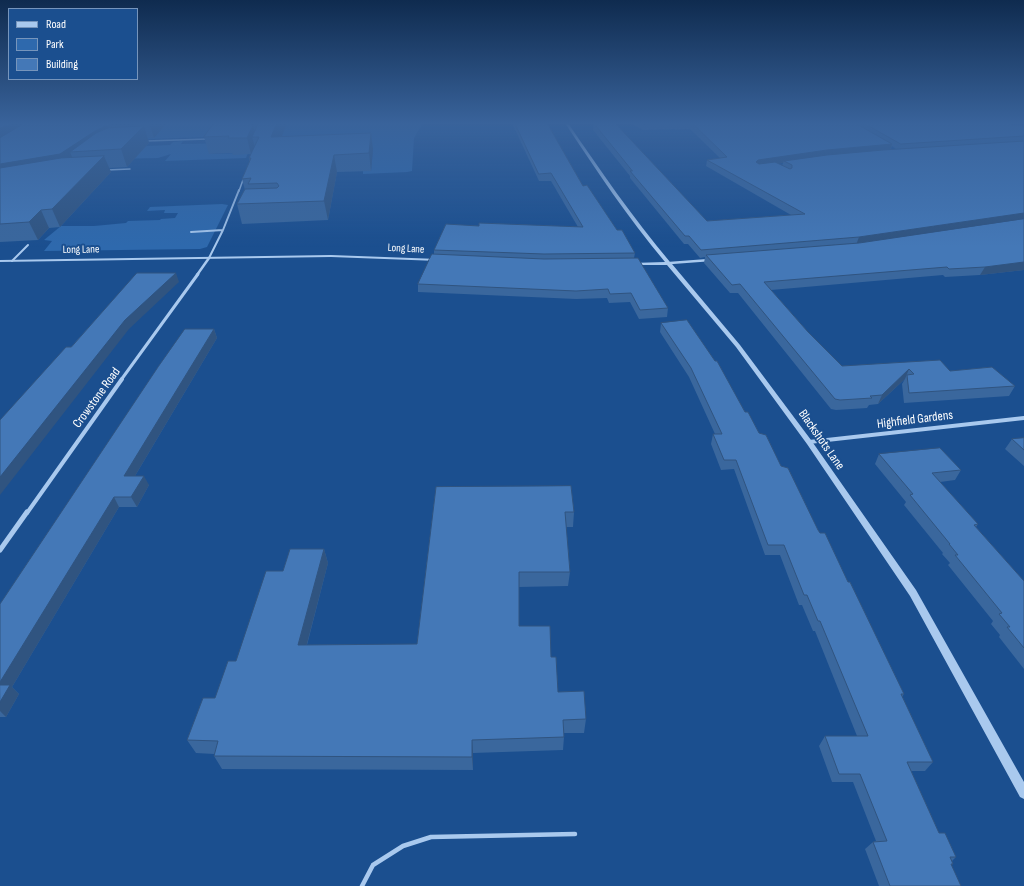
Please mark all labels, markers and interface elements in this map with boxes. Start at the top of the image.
legend [8,8,138,80]
text: Road [46,17,66,32]
text: Park [46,37,64,52]
text: Building [46,57,78,72]
street label: Long Lane [387,241,425,257]
street label: Long Lane [62,243,100,257]
street label: Crowstone Road [70,365,124,431]
street label: Blackshots Lane [795,407,847,473]
street label: Highfield Gardens [876,408,954,432]

